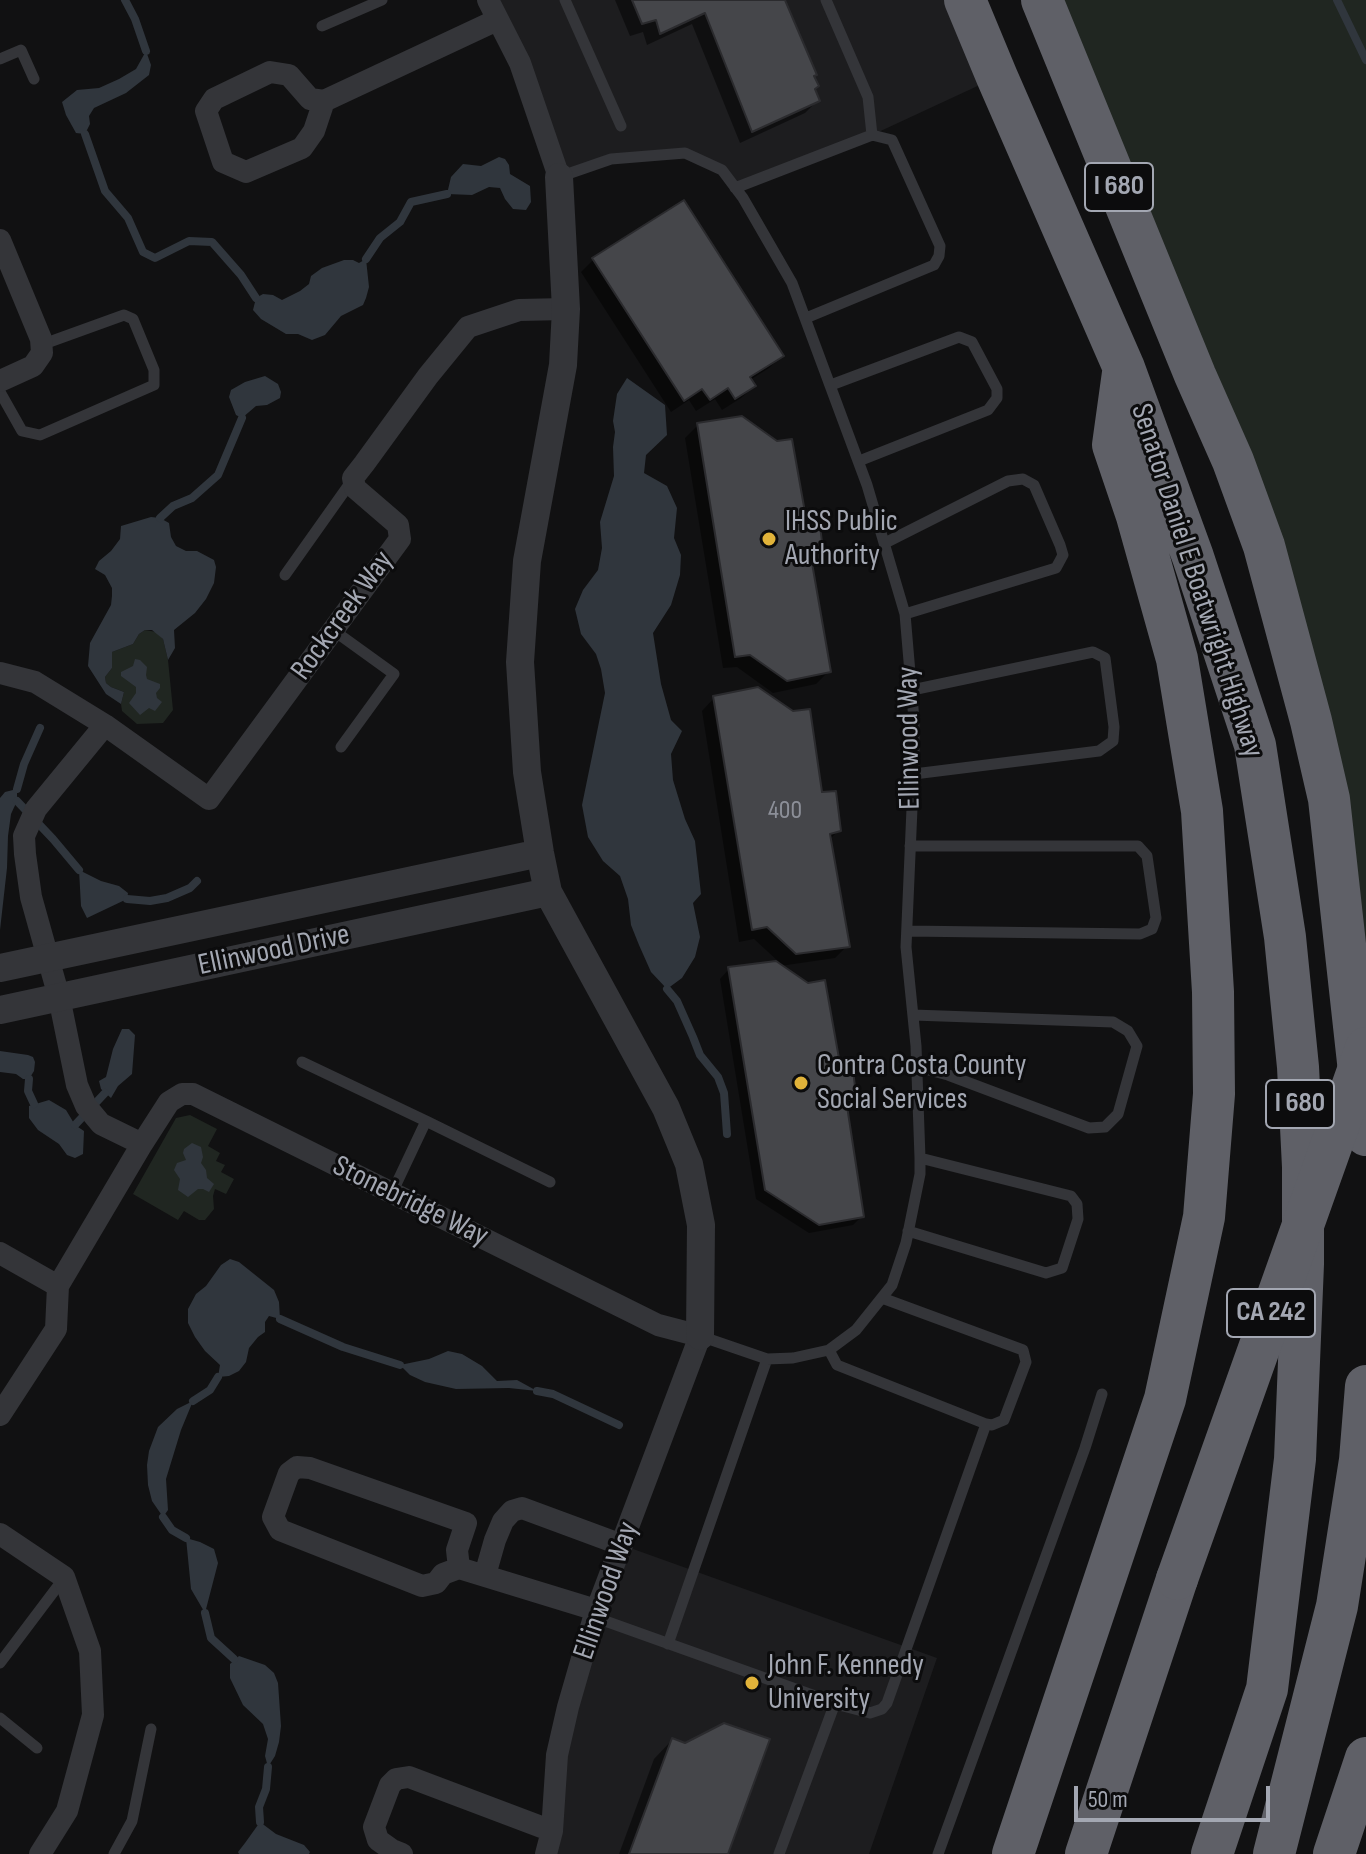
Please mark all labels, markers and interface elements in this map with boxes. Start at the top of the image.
road number: I 680 [1085,163,1153,211]
street label: Senator Daniel E Boatwright Highway [1122,400,1270,762]
place label: IHSS Public Authority [785,504,898,574]
marker: IHSS Public Authority [760,530,778,548]
street label: Rockcreek Way [284,544,402,688]
street label: Ellinwood Way [891,666,929,810]
house number: 400 [768,795,802,827]
street label: Ellinwood Drive [195,917,353,985]
place label: Contra Costa County Social Services [817,1048,1026,1118]
marker: Contra Costa County Social Services [792,1074,810,1092]
road number: I 680 [1266,1080,1334,1128]
street label: Stonebridge Way [326,1149,494,1255]
road number: CA 242 [1227,1289,1315,1337]
street label: Ellinwood Way [567,1517,647,1665]
place label: John F. Kennedy University [768,1648,924,1718]
marker: John F. Kennedy University [743,1674,761,1692]
scale bar [1078,1770,1274,1820]
text: 50 m [1088,1785,1128,1814]

